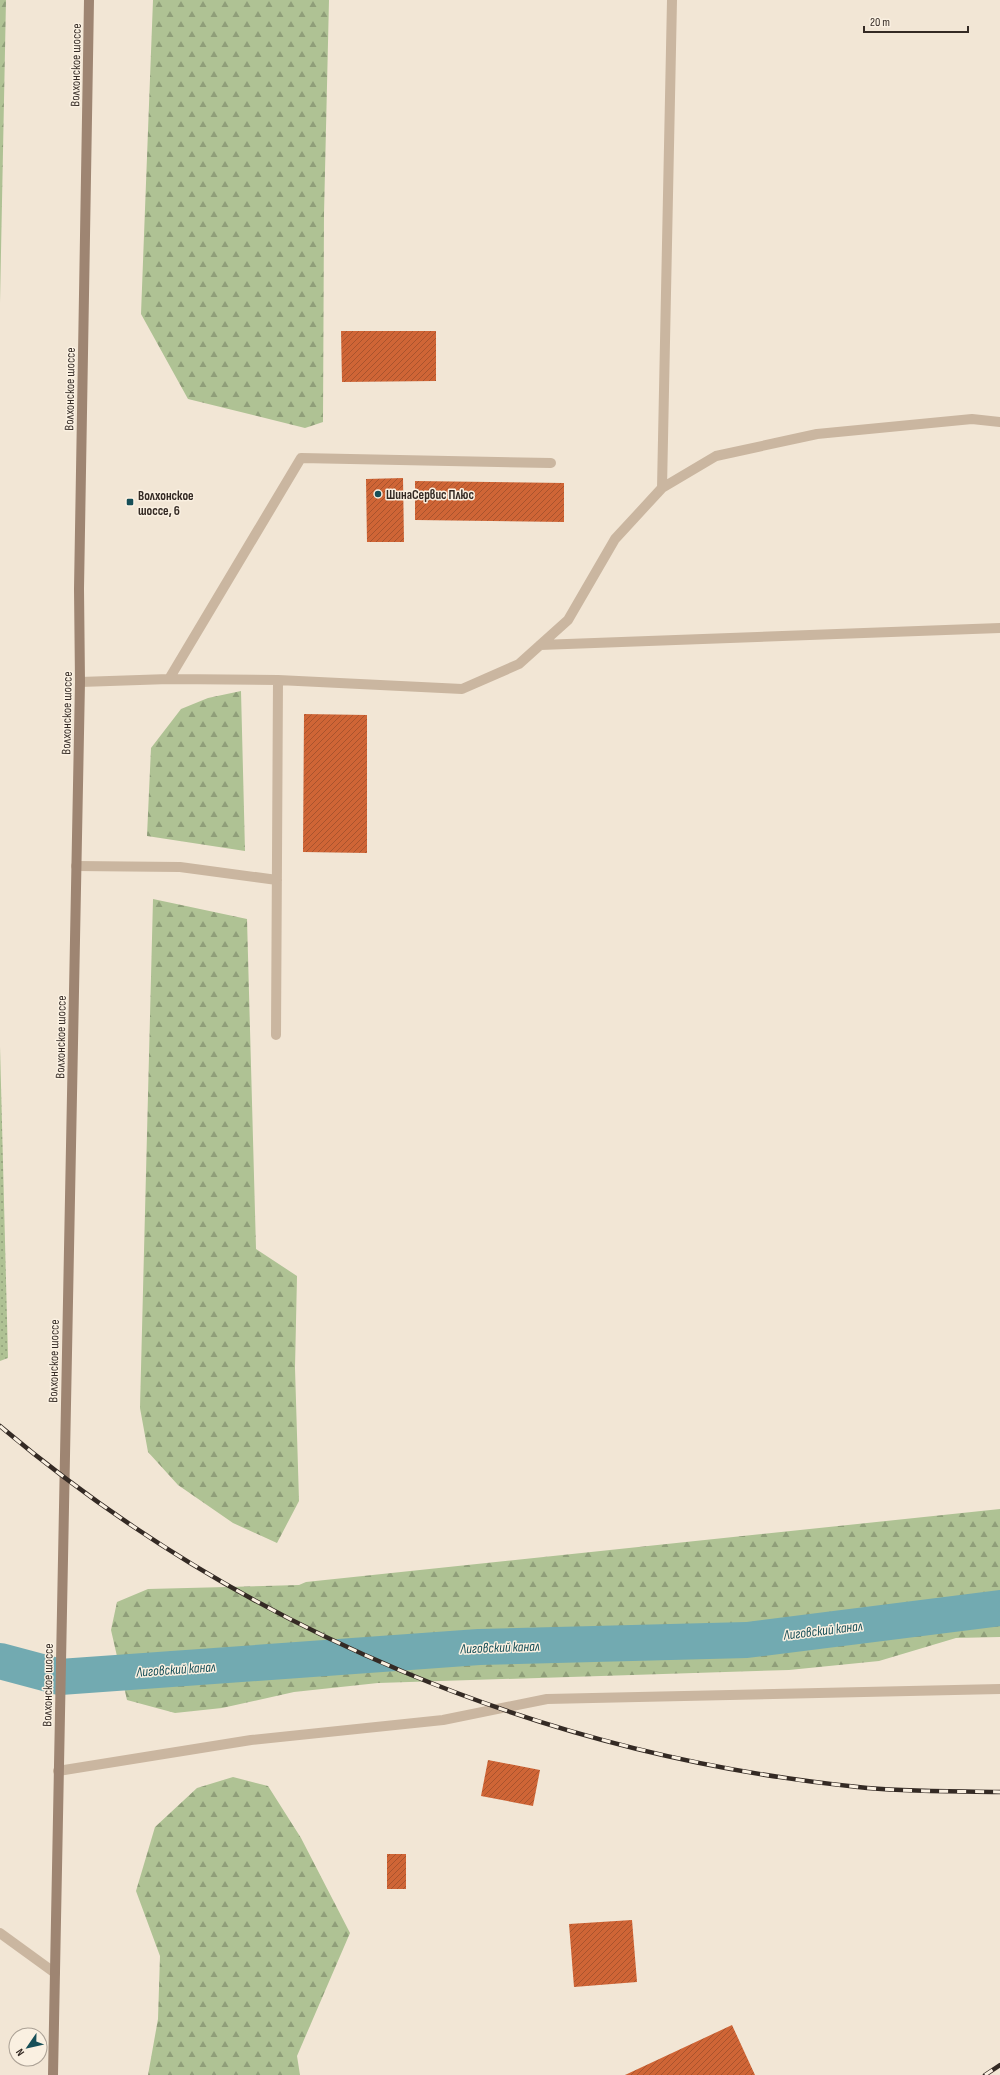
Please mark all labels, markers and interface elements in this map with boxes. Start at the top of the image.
scale bar [864,8,968,34]
text: 20 m [870,15,890,30]
street label: Волхонское шоссе [67,23,85,107]
street label: Волхонское шоссе [61,347,79,431]
place label: ШинаСервис Плюс [386,487,474,503]
place label: Волхонское шоссе, 6 [138,488,194,519]
marker: ШинаСервис Плюс [373,489,383,499]
marker: Волхонское шоссе, 6 [125,497,135,507]
street label: Волхонское шоссе [58,671,76,755]
street label: Волхонское шоссе [52,995,70,1079]
street label: Волхонское шоссе [45,1319,63,1403]
water label: Лиговский канал [782,1617,864,1644]
water label: Лиговский канал [459,1638,540,1657]
street label: Волхонское шоссе [39,1643,57,1727]
water label: Лиговский канал [135,1658,216,1681]
north arrow [8,2027,48,2067]
text: N [13,2046,27,2058]

